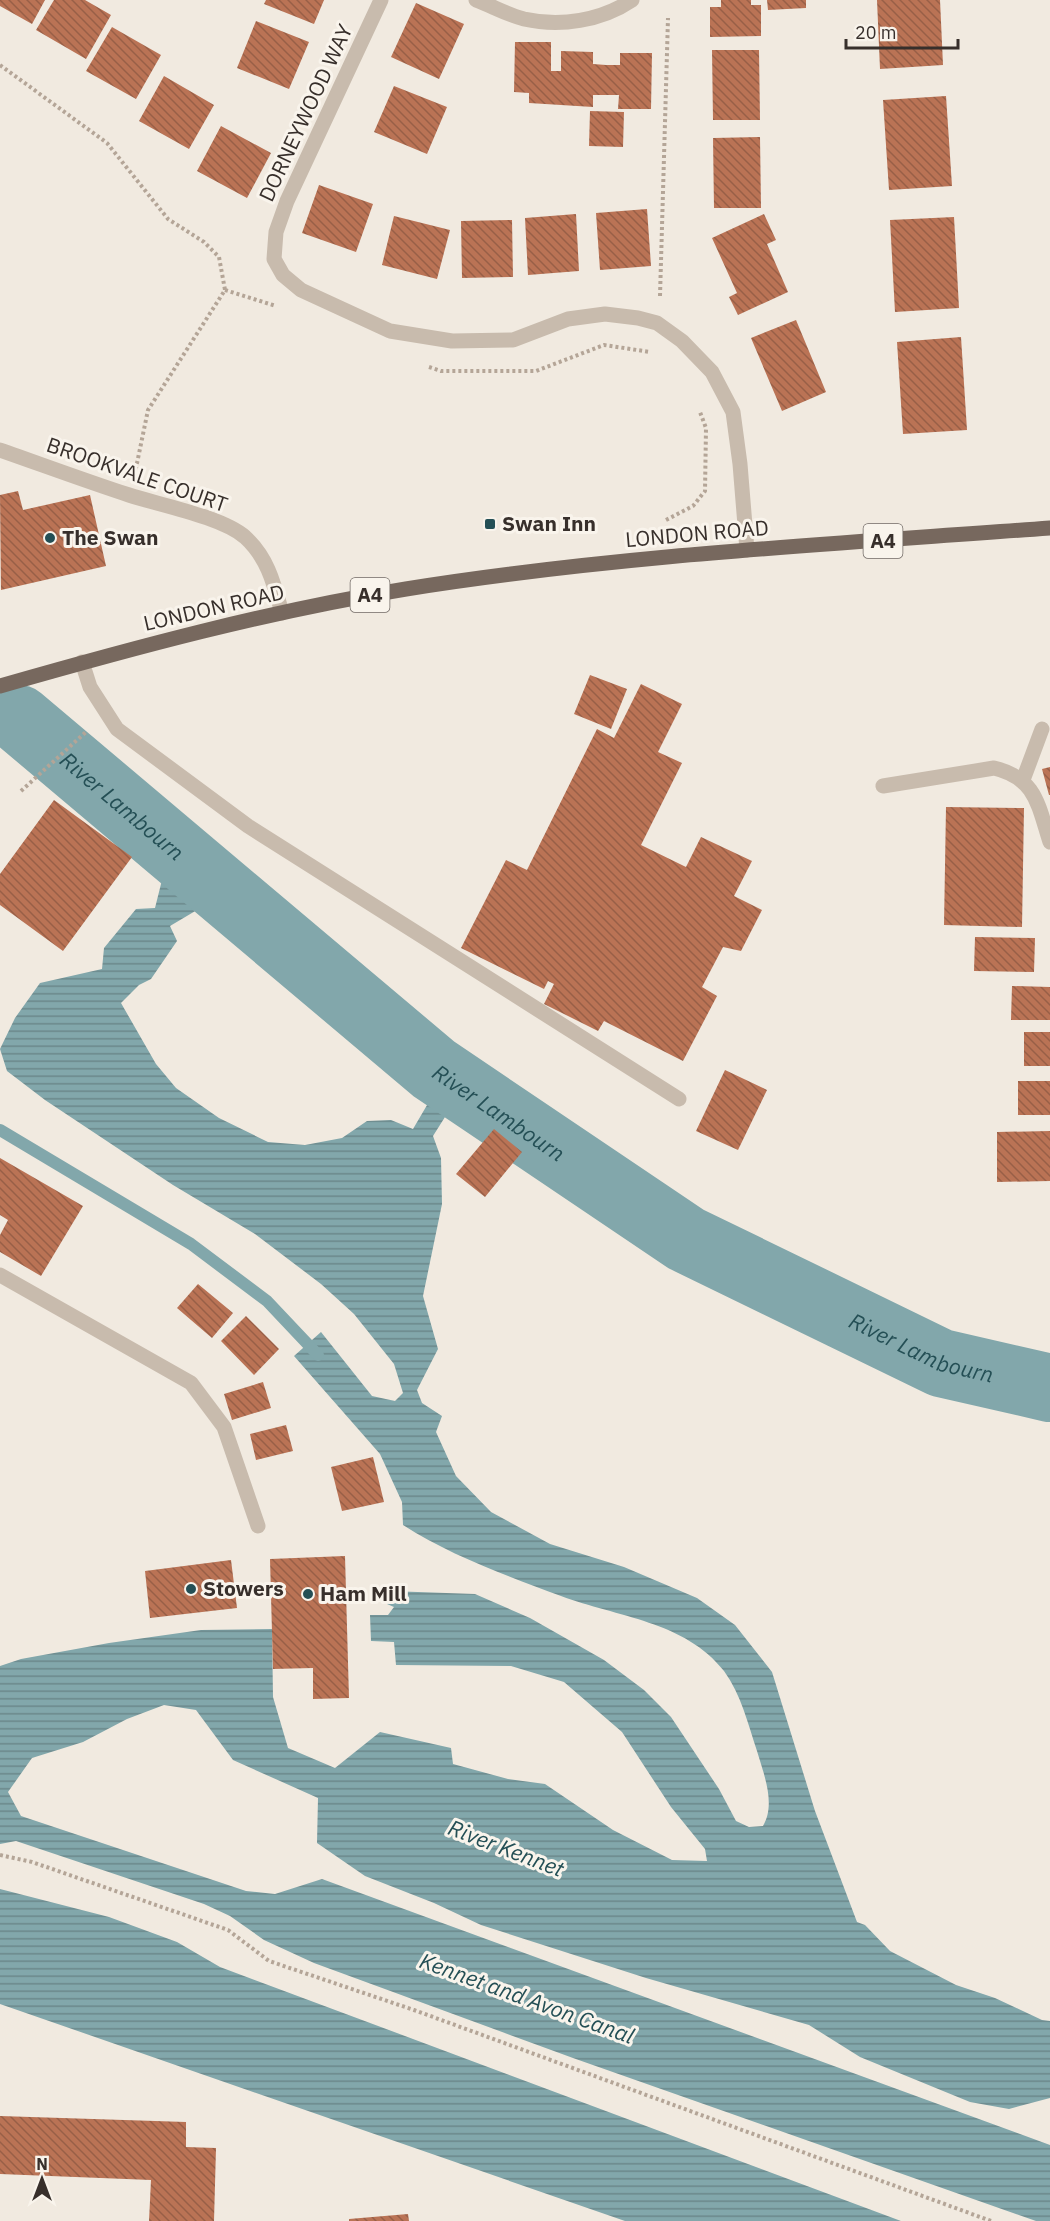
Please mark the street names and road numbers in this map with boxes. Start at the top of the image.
street label: DORNEYWOOD WAY [252,19,359,206]
street label: BROOKVALE COURT [43,430,232,518]
street label: LONDON ROAD [624,513,770,553]
road number: A4 [864,524,902,558]
street label: LONDON ROAD [141,577,287,637]
road number: A4 [350,578,389,612]

